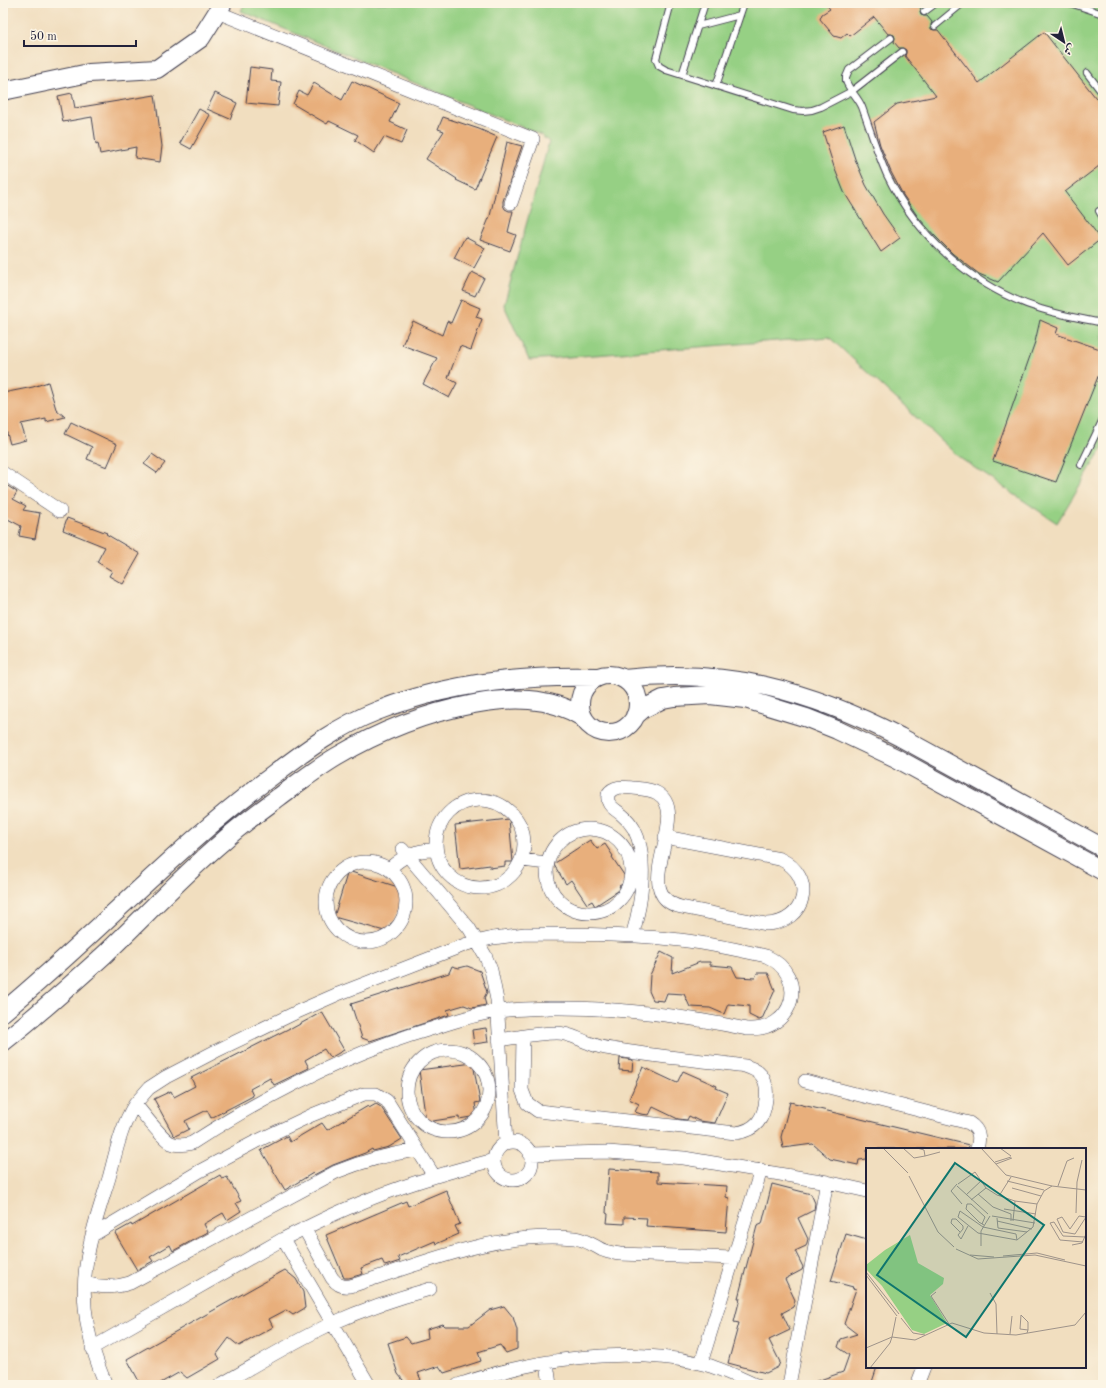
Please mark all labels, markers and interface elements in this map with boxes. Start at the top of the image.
scale bar [24,22,136,48]
north arrow [1044,22,1084,62]
text: 50 m [30,30,57,43]
text: ش [1061,41,1077,57]
inset map [866,1148,1086,1368]

